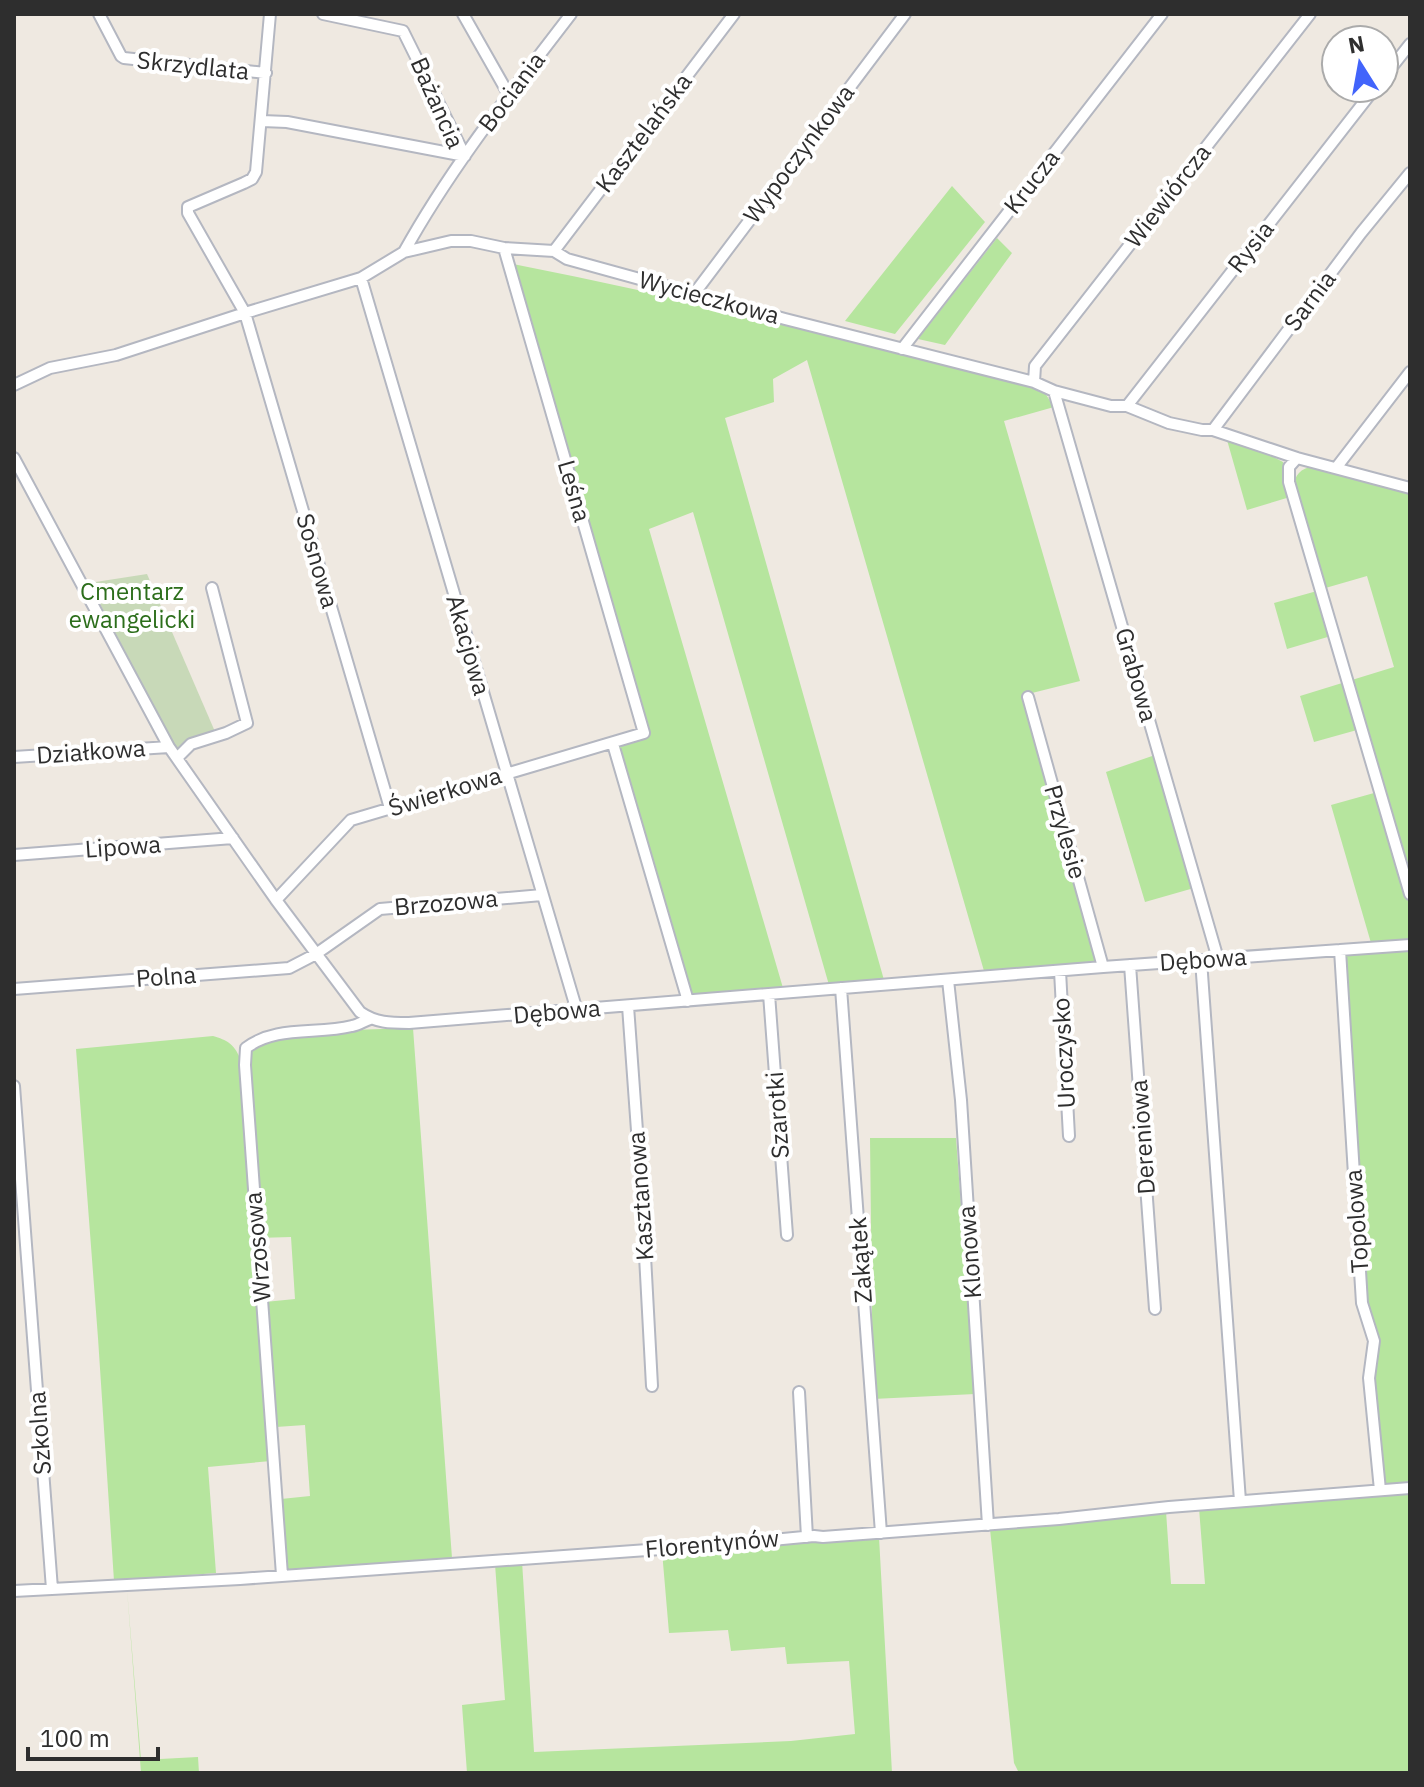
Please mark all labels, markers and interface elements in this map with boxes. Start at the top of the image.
north arrow [1320,24,1400,104]
text: N [1345,28,1367,60]
street label: Skrzydlata [135,43,251,87]
street label: Bociania [471,45,552,138]
street label: Bażancia [404,52,472,154]
street label: Kasztelańska [588,66,699,199]
street label: Wypoczynkowa [735,77,861,229]
street label: Wiewiórcza [1117,137,1218,254]
street label: Krucza [996,142,1067,220]
street label: Rysia [1220,214,1281,279]
street label: Wycieczkowa [635,263,783,331]
street label: Sarnia [1276,263,1343,337]
street label: Leśna [551,456,599,526]
street label: Sosnowa [289,510,347,612]
park label: Cmentarz ewangelicki [69,575,195,635]
street label: Akacjowa [439,591,499,699]
street label: Grabowa [1108,624,1166,726]
street label: Działkowa [35,731,147,771]
street label: Świerkowa [384,759,505,823]
street label: Przylesie [1037,781,1095,883]
street label: Lipowa [84,827,162,865]
street label: Brzozowa [393,882,499,922]
street label: Dębowa [1158,940,1248,978]
street label: Polna [135,958,197,994]
street label: Dębowa [512,991,602,1031]
street label: Uroczysko [1044,997,1082,1109]
street label: Szarotki [758,1071,796,1160]
street label: Dereniowa [1122,1078,1162,1196]
street label: Kasztanowa [620,1130,660,1262]
street label: Topolowa [1336,1168,1376,1274]
street label: Wrzosowa [236,1191,278,1303]
street label: Klonowa [950,1204,988,1300]
street label: Zakątek [841,1216,879,1304]
street label: Szkolna [20,1390,58,1476]
street label: Florentynów [643,1521,780,1565]
scale bar [28,1711,158,1761]
text: 100 m [40,1722,110,1754]

